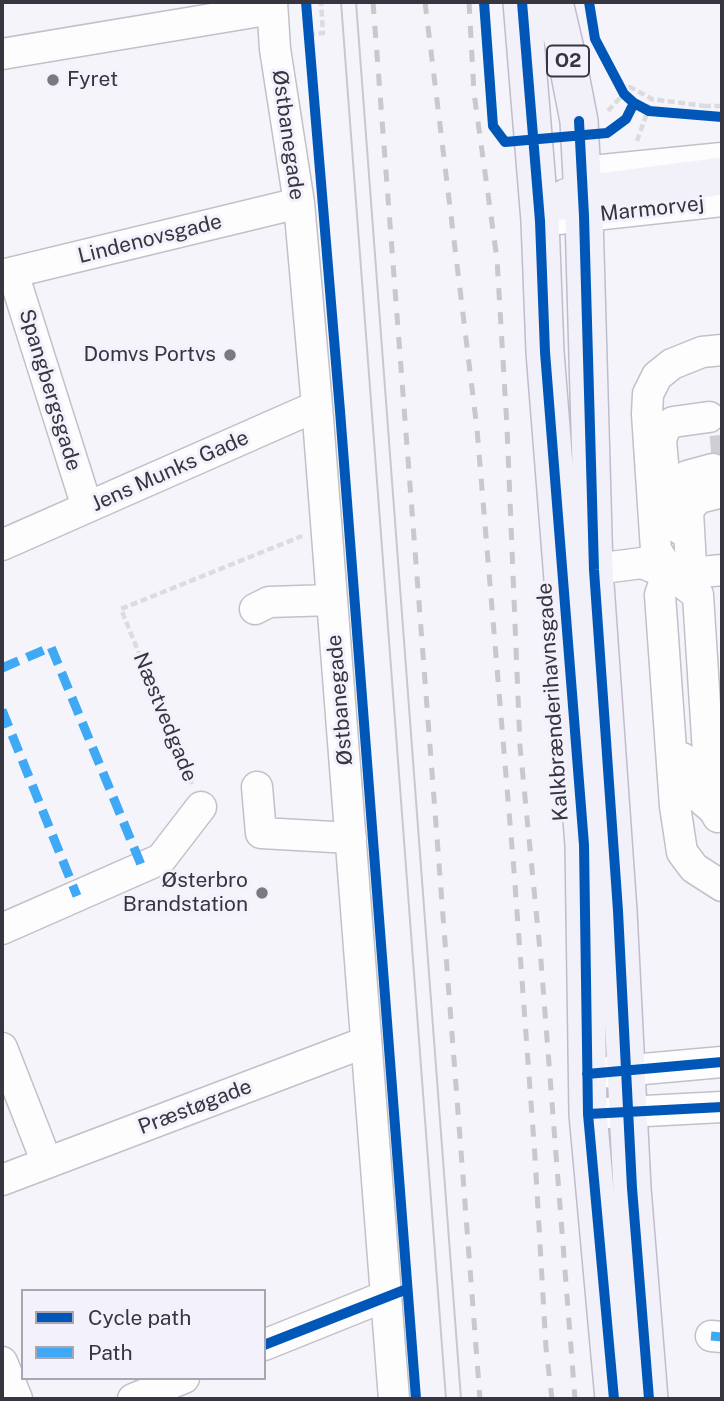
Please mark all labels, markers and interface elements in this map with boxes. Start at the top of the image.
road number: O2 [547,45,589,76]
place label: Fyret [67,67,118,93]
street label: Østbanegade [266,68,310,202]
marker: Fyret [45,72,61,88]
street label: Marmorvej [599,191,705,227]
street label: Lindenovsgade [75,209,225,269]
street label: Spangbergsgade [13,306,87,474]
place label: Domvs Portvs [83,342,216,368]
marker: Domvs Portvs [222,347,238,363]
street label: Jens Munks Gade [87,425,253,517]
street label: Kalkbrænderihavnsgade [532,582,574,822]
street label: Østbanegade [322,634,358,766]
street label: Næstvedgade [128,649,202,785]
place label: Østerbro Brandstation [123,868,248,918]
marker: Østerbro Brandstation [254,885,270,901]
street label: Præstøgade [135,1074,255,1140]
legend [21,1289,266,1380]
text: Cycle path [88,1305,191,1330]
text: Path [88,1340,133,1365]

